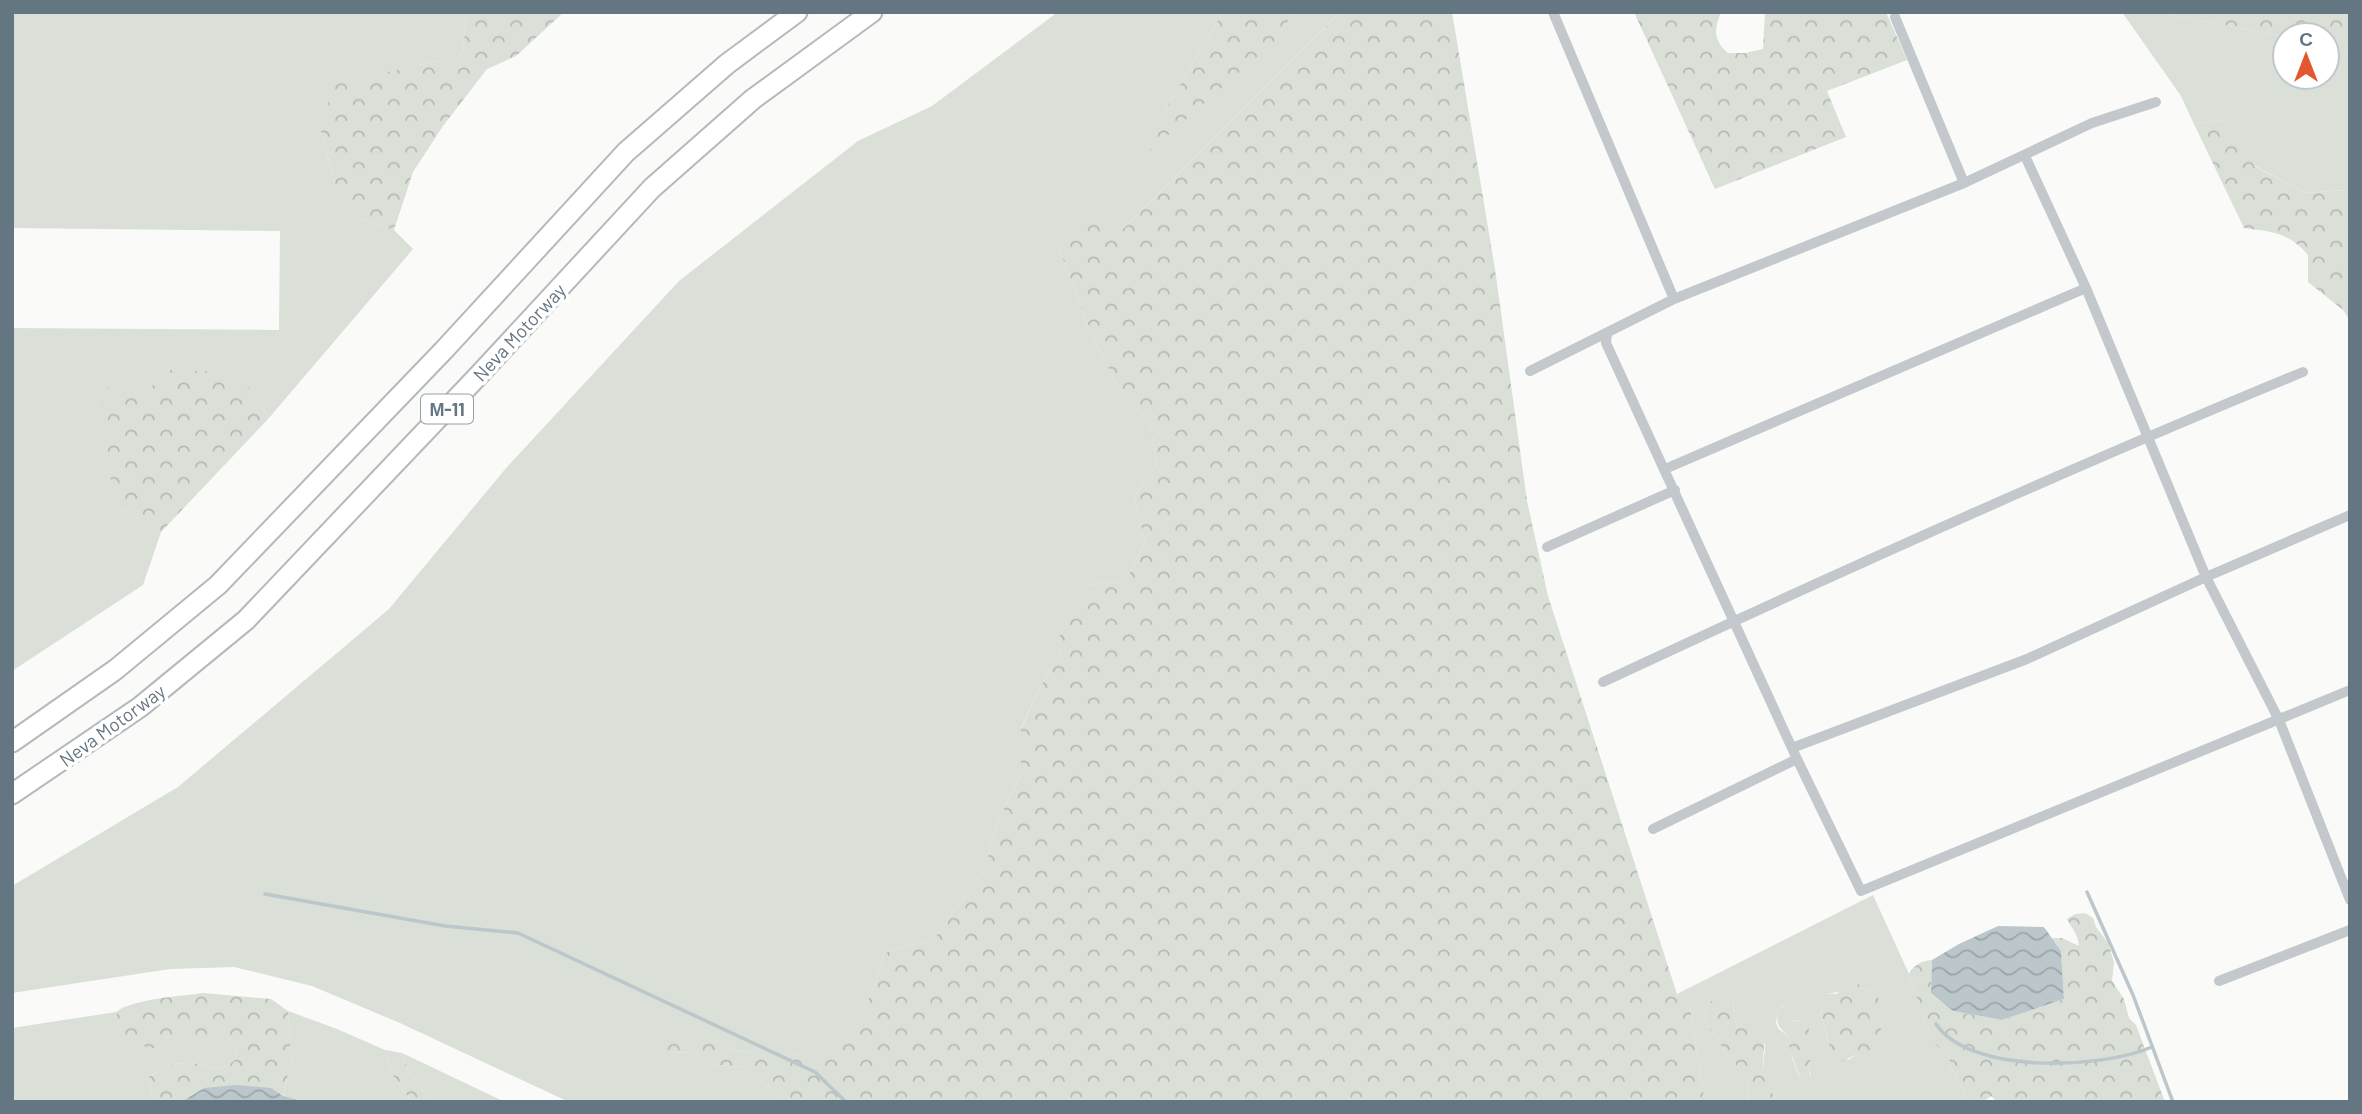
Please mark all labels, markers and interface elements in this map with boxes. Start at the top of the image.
north arrow [2271,21,2341,91]
text: С [2299,27,2313,50]
street label: Neva Motorway [468,278,570,386]
road number: М-11 [421,394,473,424]
street label: Neva Motorway [55,679,170,771]

